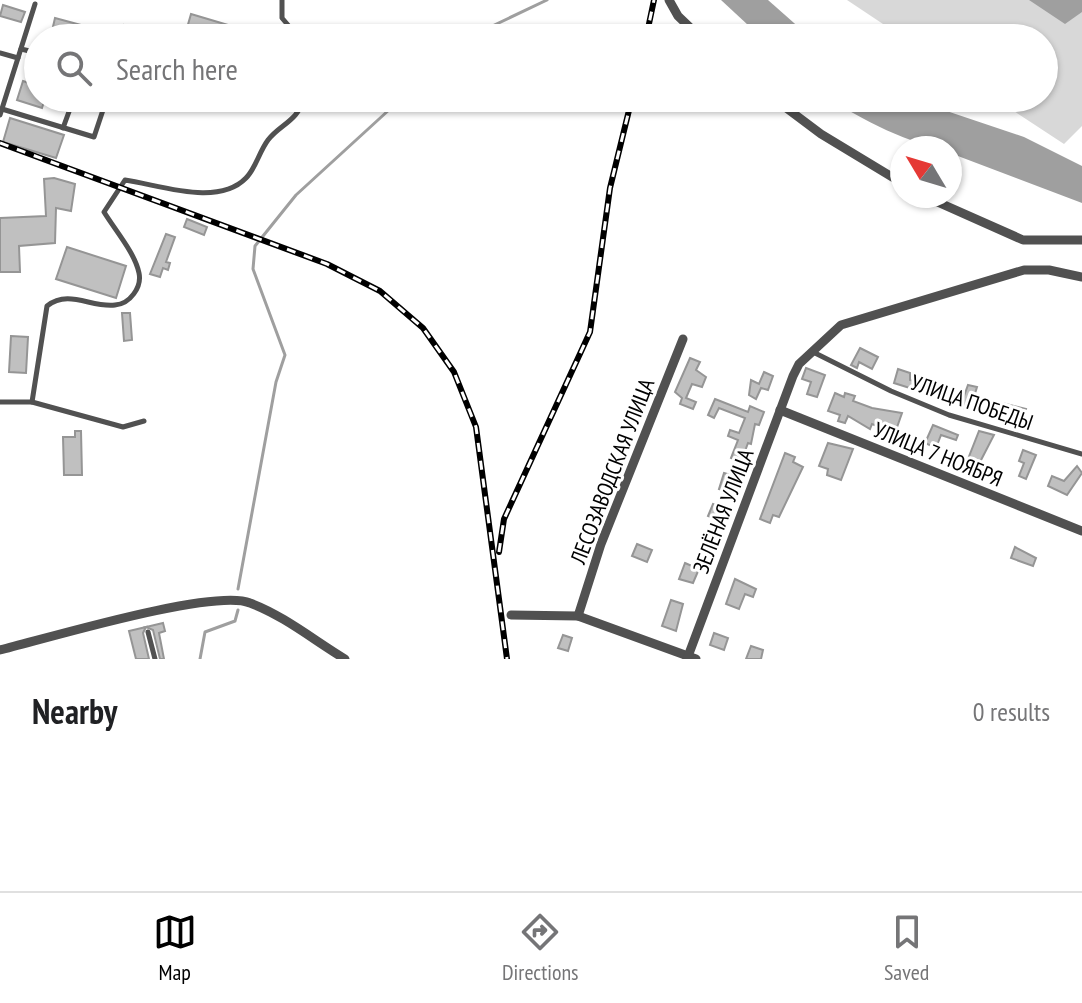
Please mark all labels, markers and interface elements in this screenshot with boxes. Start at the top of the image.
search box [24,24,1058,112]
icon: search [52,46,96,90]
text: Search here [116,49,238,88]
north arrow [890,136,962,208]
street label: УЛИЦА ПОБЕДЫ [907,368,1037,436]
street label: ЛЕСОЗАВОДСКАЯ УЛИЦА [563,374,660,569]
street label: УЛИЦА 7 НОЯБРЯ [869,415,1007,493]
street label: ЗЕЛЁНАЯ УЛИЦА [686,444,760,577]
text: Nearby [32,689,117,733]
text: 0 results [973,695,1050,728]
tab: Map [153,910,197,986]
tab: Directions [502,910,579,986]
tab: Saved [884,910,929,986]

